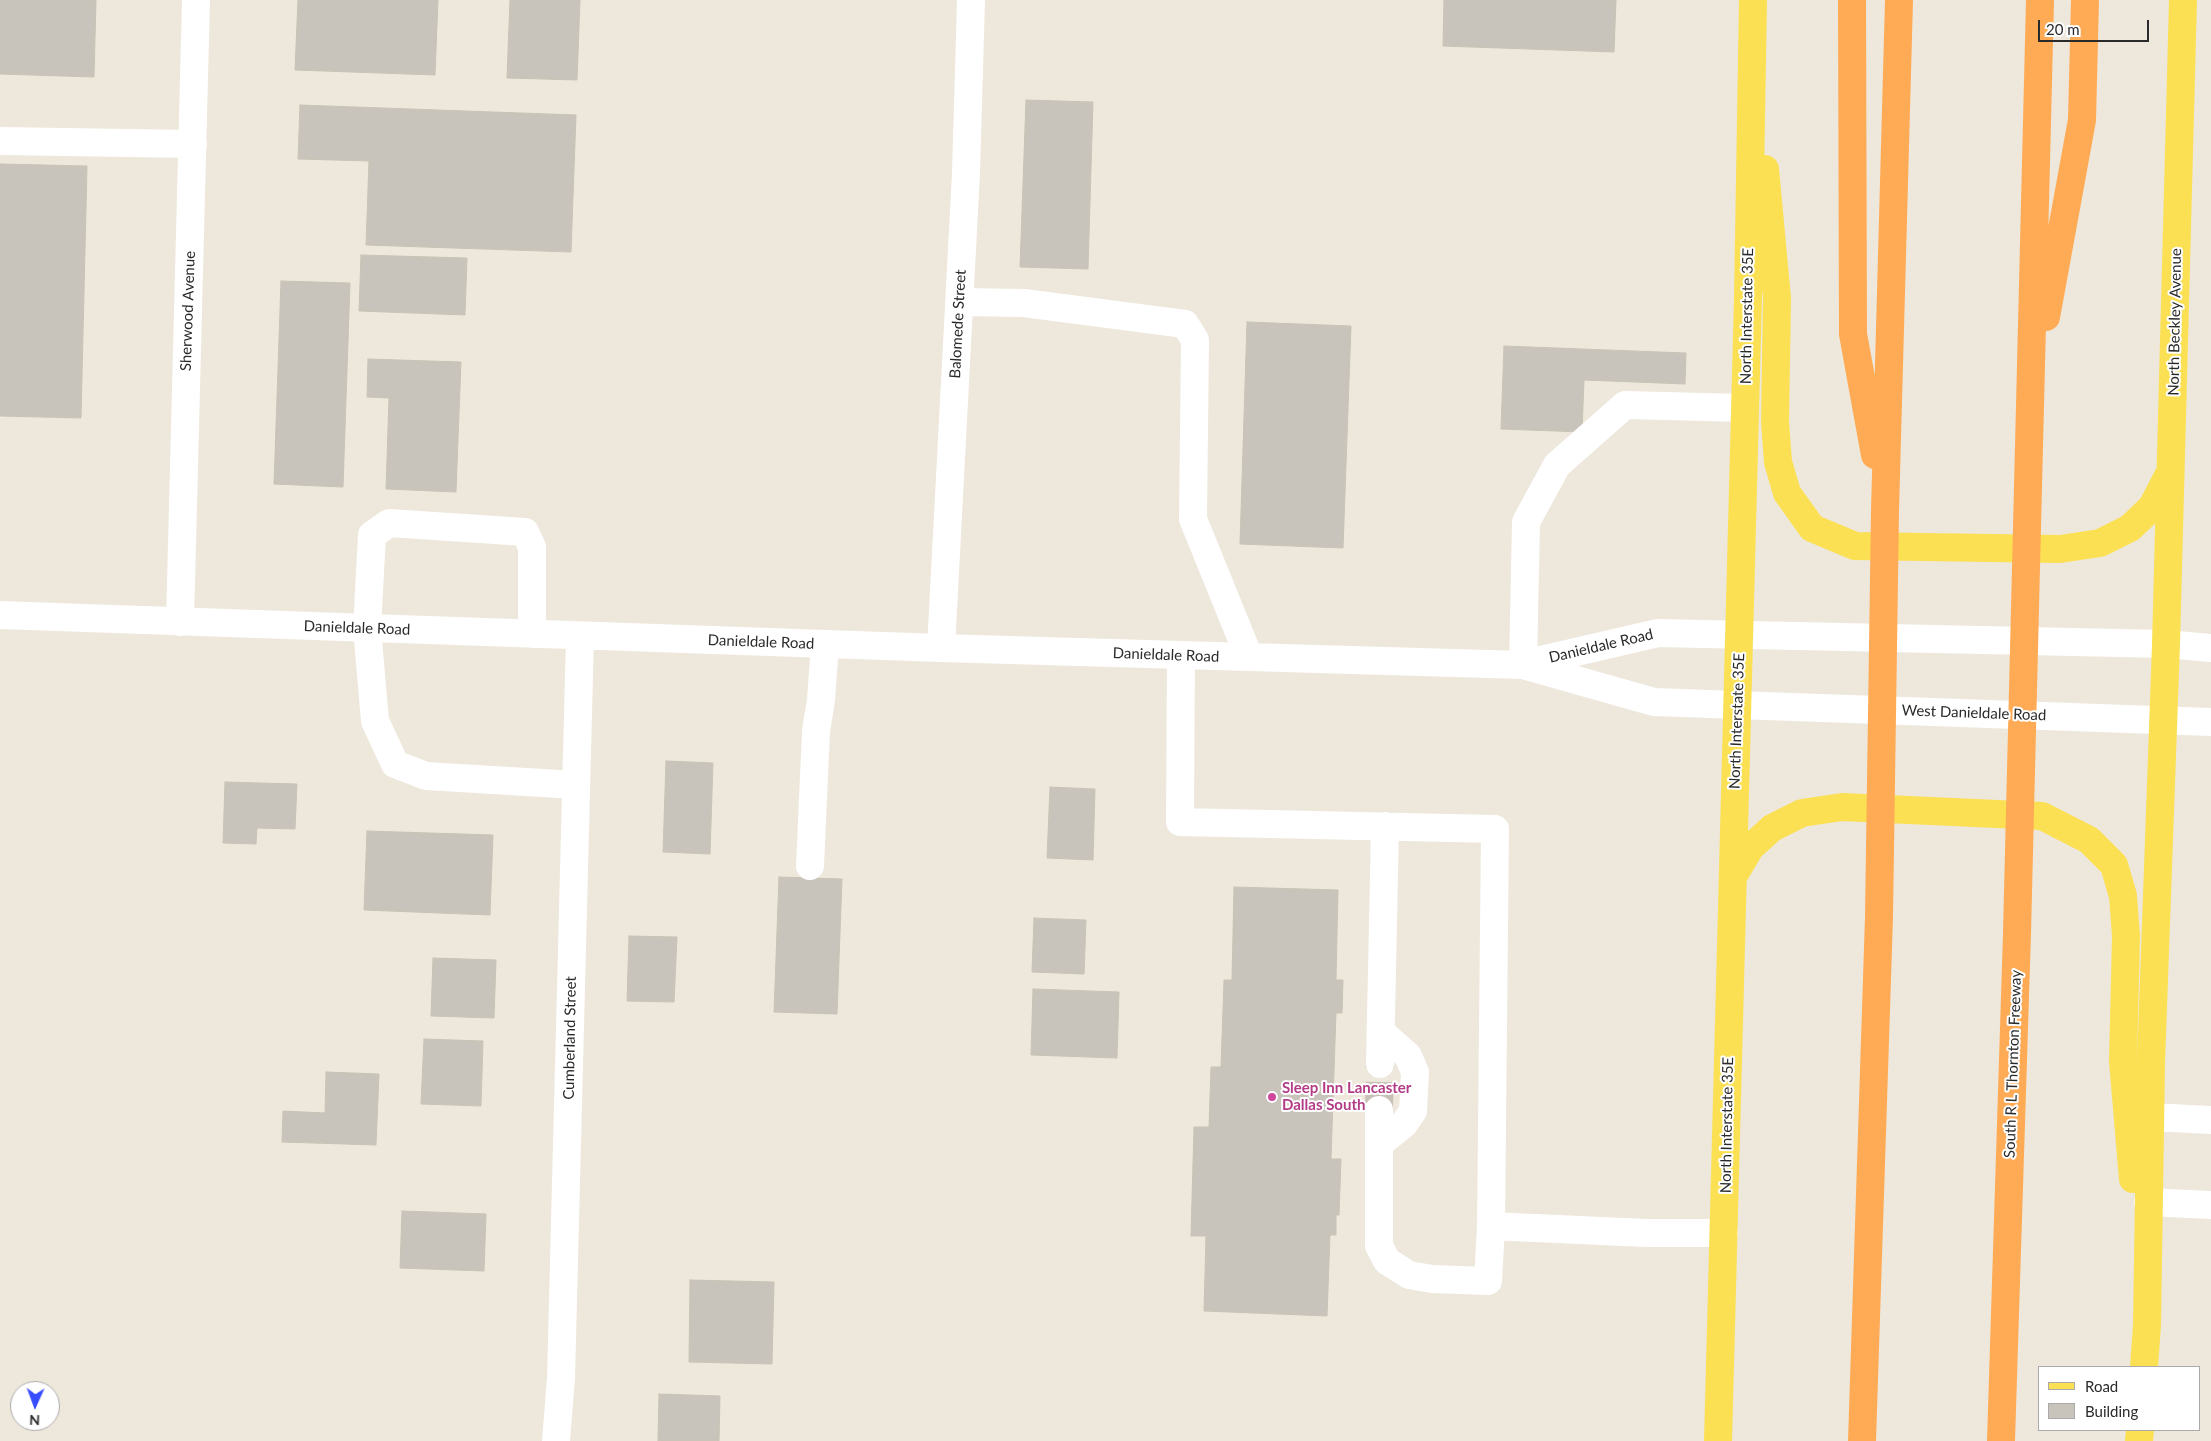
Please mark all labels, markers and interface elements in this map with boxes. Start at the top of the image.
scale bar [2041,10,2152,42]
text: 20 m [2046,20,2080,38]
street label: North Interstate 35E [1737,248,1757,384]
street label: North Beckley Avenue [2165,248,2185,396]
street label: Sherwood Avenue [177,251,199,371]
street label: Balomede Street [946,269,970,379]
street label: Danieldale Road [303,617,411,639]
street label: Danieldale Road [1547,625,1655,667]
street label: Danieldale Road [707,631,815,653]
street label: Danieldale Road [1112,644,1220,666]
street label: North Interstate 35E [1726,653,1748,789]
street label: West Danieldale Road [1901,701,2047,725]
street label: South R L Thornton Freeway [2001,970,2025,1158]
street label: Cumberland Street [560,976,580,1100]
street label: North Interstate 35E [1717,1057,1737,1193]
place label: Sleep Inn Lancaster Dallas South [1282,1079,1411,1114]
marker: Sleep Inn Lancaster Dallas South [1266,1091,1278,1103]
legend [2038,1366,2201,1431]
text: Road [2085,1377,2118,1395]
north arrow [10,1381,60,1431]
text: Building [2085,1402,2138,1420]
text: N [29,1412,40,1429]

